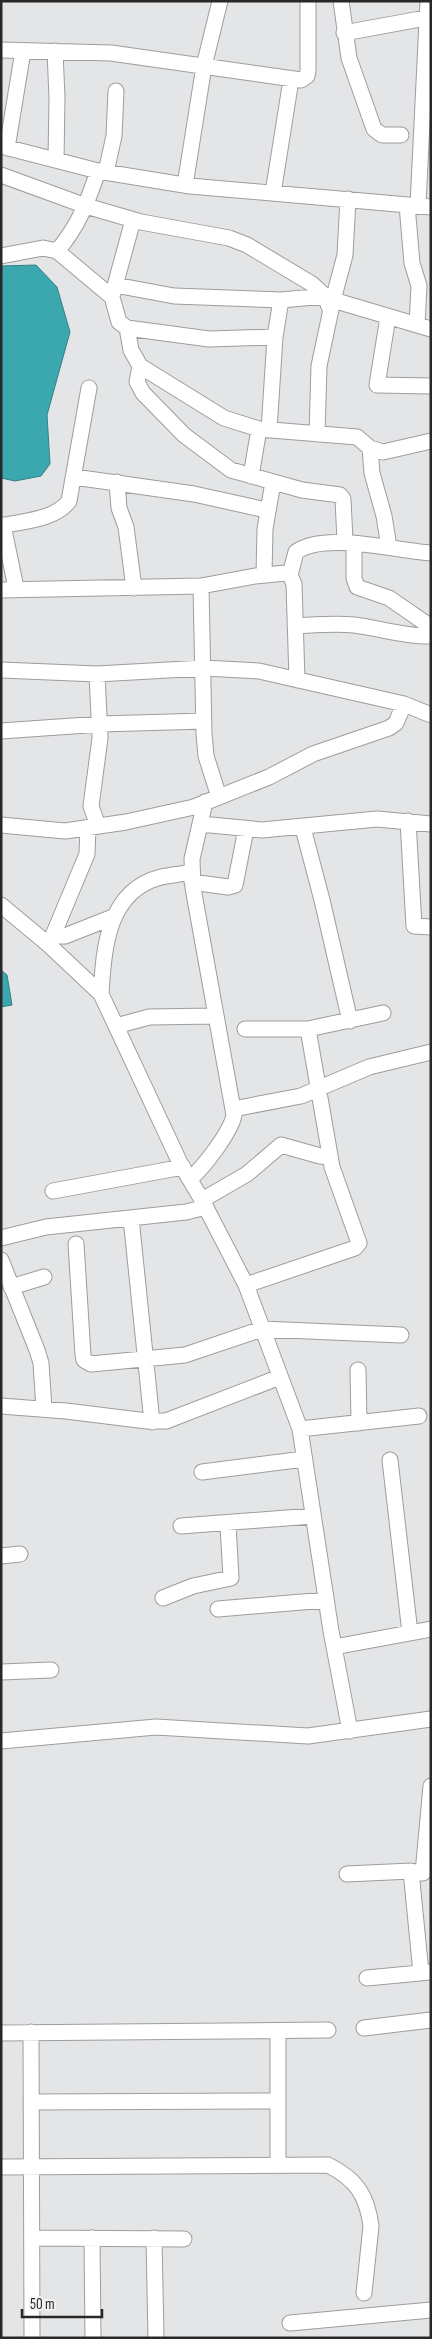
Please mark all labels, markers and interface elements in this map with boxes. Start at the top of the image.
scale bar [22,2286,102,2318]
text: 50 m [30,2295,55,2314]

